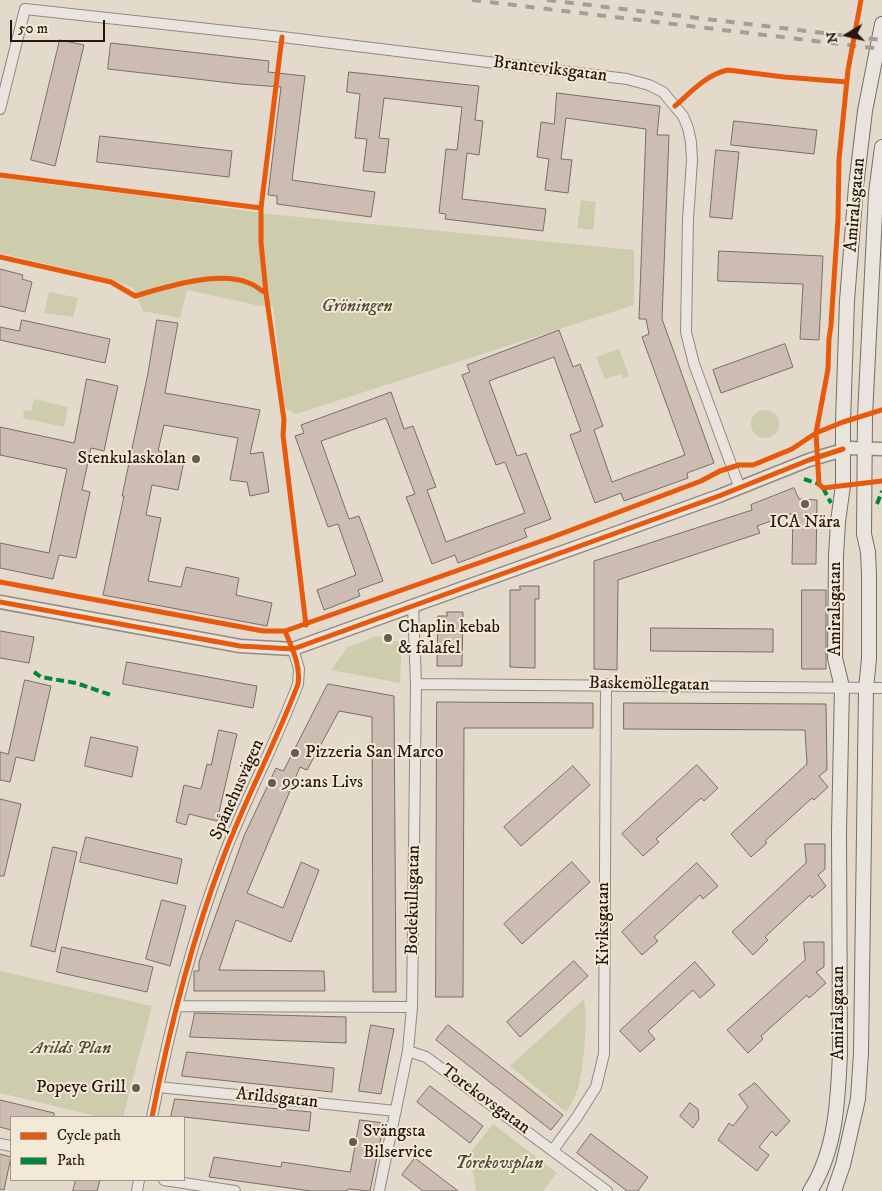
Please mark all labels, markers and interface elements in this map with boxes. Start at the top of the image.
scale bar [12,10,108,42]
north arrow [822,10,872,60]
text: 50 m [18,19,48,38]
text: N [822,30,842,44]
street label: Branteviksgatan [492,52,608,88]
street label: Amiralsgatan [841,157,871,253]
park label: Gröningen [322,296,392,318]
place label: Stenkulaskolan [77,448,186,470]
marker: Stenkulaskolan [190,453,202,465]
marker: ICA Nära [799,498,811,510]
place label: ICA Nära [770,512,840,534]
street label: Amiralsgatan [825,562,847,656]
place label: Chaplin kebab & falafel [398,617,500,660]
marker: Chaplin kebab & falafel [382,632,394,644]
street label: Baskemöllegatan [588,673,710,697]
street label: Spånehusvägen [206,736,270,844]
place label: Pizzeria San Marco [305,742,444,764]
marker: Pizzeria San Marco [289,747,301,759]
place label: 99:ans Livs [282,772,363,794]
marker: 99:ans Livs [266,777,278,789]
street label: Bodekullsgatan [402,845,426,955]
street label: Kiviksgatan [593,882,615,966]
street label: Amiralsgatan [828,966,850,1060]
park label: Arilds Plan [31,1038,111,1060]
street label: Torekovsgatan [436,1060,534,1140]
place label: Popeye Grill [36,1077,126,1099]
marker: Popeye Grill [130,1082,142,1094]
street label: Arildsgatan [235,1084,319,1114]
legend [10,1116,185,1181]
place label: Svängsta Bilservice [363,1121,433,1164]
text: Cycle path [57,1126,121,1145]
marker: Svängsta Bilservice [347,1136,359,1148]
text: Path [57,1151,85,1170]
park label: Torekovsplan [455,1153,543,1175]

